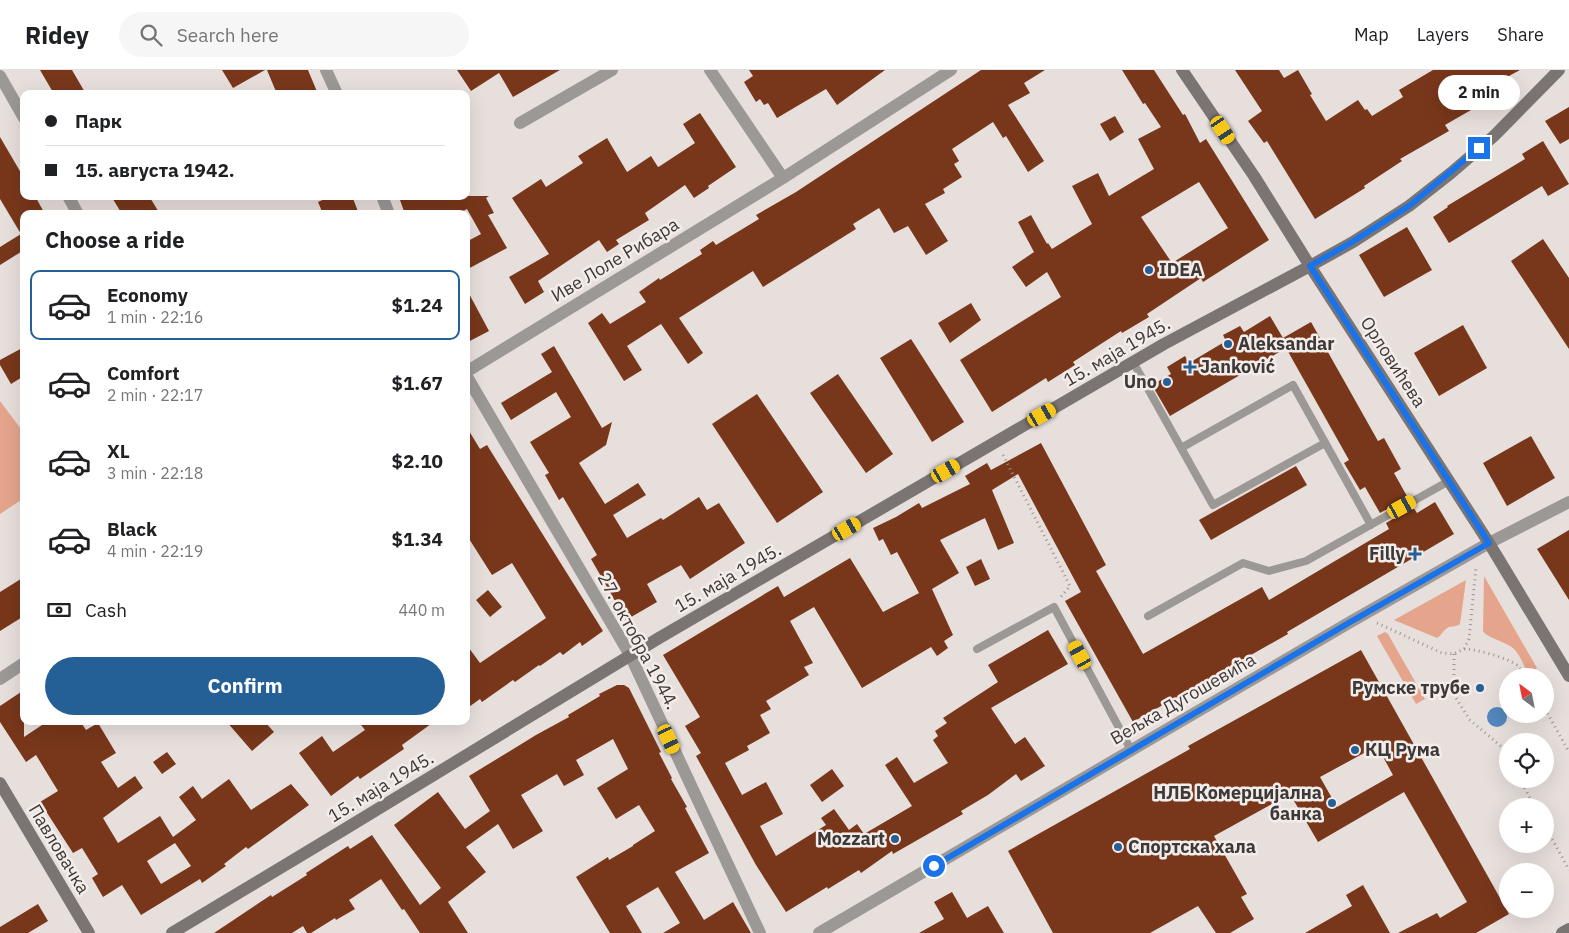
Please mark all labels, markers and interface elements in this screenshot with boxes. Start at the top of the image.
search box [119,12,469,57]
text: Ridey [25,19,89,51]
icon: search [137,21,165,49]
text: Search here [177,23,279,47]
text: Map [1354,23,1389,46]
text: Layers [1417,23,1469,46]
text: Share [1497,23,1544,46]
callout: 2 min [1438,75,1520,110]
text: 2 min [1458,82,1500,102]
text: Парк [75,109,122,133]
car [1208,113,1237,147]
route end [1468,137,1490,159]
text: 15. августа 1942. [75,158,235,182]
street label: Иве Лоле Рибара [547,212,683,307]
text: Choose a ride [45,225,185,254]
place label: IDEA [1159,258,1203,281]
marker: IDEA [1143,264,1155,276]
icon: car [47,283,92,328]
text: Economy [107,283,188,307]
text: $1.24 [391,293,443,317]
text: 1 min · 22:16 [107,307,203,327]
street label: 15. маја 1945. [1059,312,1174,391]
street label: Орловићева [1356,312,1432,412]
place label: Aleksandar [1238,332,1335,355]
marker: Aleksandar [1222,338,1234,350]
place label: Janković [1200,355,1275,378]
icon: car [47,361,92,406]
text: Comfort [107,361,180,385]
marker: Janković [1184,361,1196,373]
place label: Uno [1124,370,1157,393]
text: $1.67 [391,371,443,395]
marker: Uno [1161,376,1173,388]
text: 2 min · 22:17 [107,385,203,405]
car [1025,401,1058,429]
icon: car [47,439,92,484]
text: XL [107,439,130,463]
text: $2.10 [391,449,443,473]
car [929,457,962,485]
text: 3 min · 22:18 [107,463,203,483]
car [1385,493,1418,521]
car [830,515,863,543]
icon: car [47,517,92,562]
text: Black [107,517,157,541]
text: $1.34 [391,527,443,551]
street label: 15. маја 1945. [670,538,785,617]
text: 4 min · 22:19 [107,541,203,561]
place label: Filly [1369,542,1405,565]
marker: Filly [1409,548,1421,560]
street label: 27. октобра 1944. [593,568,684,713]
icon: cash [45,596,73,624]
text: Cash [85,598,127,622]
text: 440 m [398,600,445,620]
car [1066,638,1093,672]
street label: Вељка Дугошевића [1106,647,1260,750]
button: Confirm [45,657,445,715]
north arrow [1499,668,1554,722]
map controls [1499,668,1554,918]
place label: Румске трубе [1352,676,1470,699]
marker: Румске трубе [1474,682,1486,694]
car [655,722,682,756]
button: locate [1499,733,1554,788]
place label: КЦ Рума [1365,738,1440,761]
marker: КЦ Рума [1349,744,1361,756]
street label: 15. маја 1945. [324,746,438,827]
place label: НЛБ Комерцијална банка [1153,781,1322,825]
marker: НЛБ Комерцијална банка [1326,797,1338,809]
button: + [1499,798,1554,853]
street label: Павловачка [24,800,95,898]
place label: Mozzart [817,827,885,850]
marker: Mozzart [889,833,901,845]
place label: Спортска хала [1128,835,1256,858]
marker: Спортска хала [1112,841,1124,853]
route start [923,855,945,877]
button: − [1499,863,1554,918]

